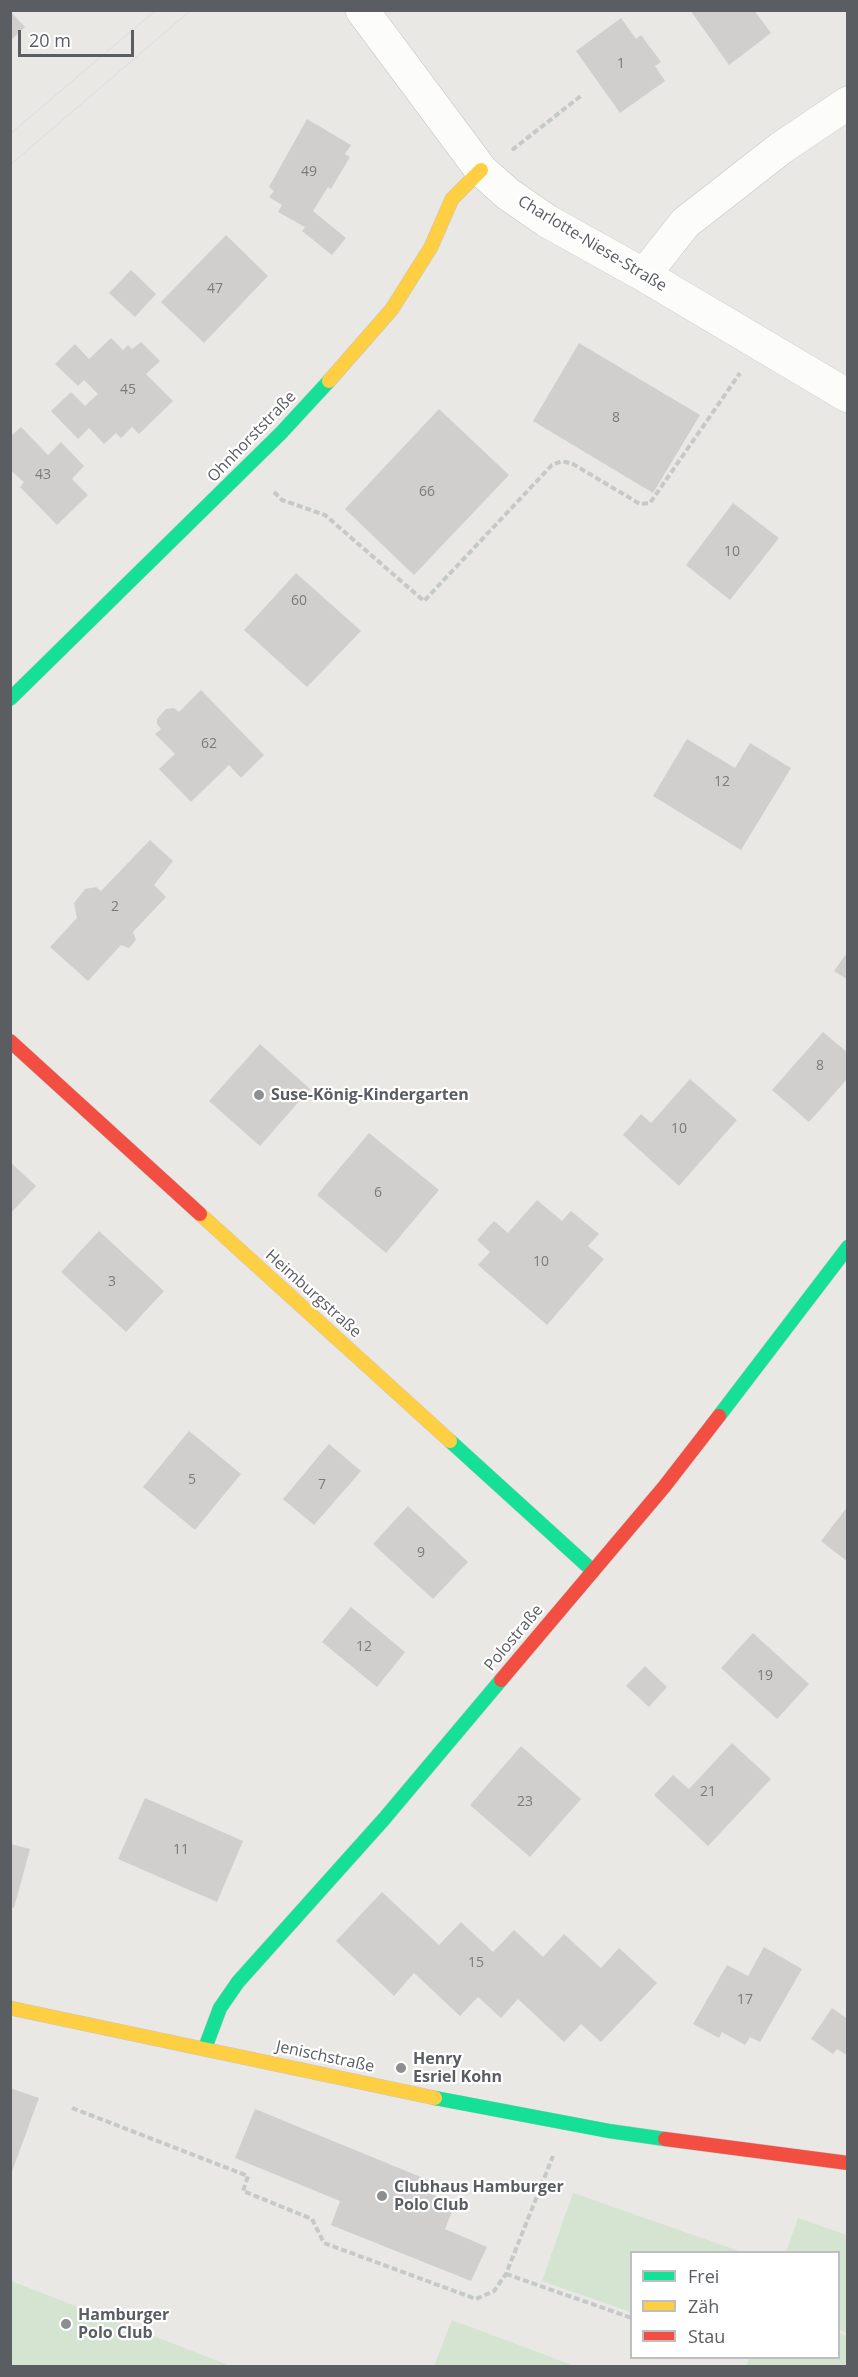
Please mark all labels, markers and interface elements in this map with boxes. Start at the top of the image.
scale bar [21,18,136,56]
text: 20 m [29,28,71,52]
house number: 1 [617,56,625,72]
house number: 49 [301,164,317,180]
street label: Charlotte-Niese-Straße [514,192,670,296]
house number: 47 [207,281,223,297]
house number: 45 [120,382,136,398]
street label: Ohnhorststraße [204,388,300,486]
house number: 8 [612,410,620,426]
house number: 43 [35,467,51,483]
house number: 66 [419,484,435,500]
house number: 10 [724,544,740,560]
house number: 60 [291,593,307,609]
house number: 62 [201,736,217,752]
house number: 12 [714,774,730,790]
house number: 2 [111,899,119,915]
house number: 8 [816,1058,824,1074]
place label: Suse-König-Kindergarten [271,1085,469,1105]
marker: Suse-König-Kindergarten [252,1088,266,1102]
house number: 10 [671,1121,687,1137]
house number: 6 [374,1185,382,1201]
street label: Heimburgstraße [261,1246,365,1342]
house number: 10 [533,1254,549,1270]
house number: 3 [108,1274,116,1290]
house number: 5 [188,1472,196,1488]
house number: 7 [318,1477,326,1493]
house number: 9 [417,1545,425,1561]
street label: Polostraße [481,1601,547,1675]
house number: 12 [356,1639,372,1655]
house number: 19 [757,1668,773,1684]
house number: 21 [700,1784,716,1800]
house number: 23 [517,1794,533,1810]
house number: 11 [173,1842,189,1858]
house number: 15 [468,1955,484,1971]
house number: 17 [737,1992,753,2008]
street label: Jenischstraße [274,2037,376,2077]
place label: Henry Esriel Kohn [413,2049,502,2087]
marker: Henry Esriel Kohn [394,2061,408,2075]
place label: Clubhaus Hamburger Polo Club [394,2177,564,2215]
marker: Clubhaus Hamburger Polo Club [375,2189,389,2203]
legend [630,2251,840,2359]
text: Frei [688,2264,719,2288]
text: Zäh [688,2294,719,2318]
place label: Hamburger Polo Club [78,2305,169,2343]
marker: Hamburger Polo Club [59,2317,73,2331]
text: Stau [688,2324,725,2348]

